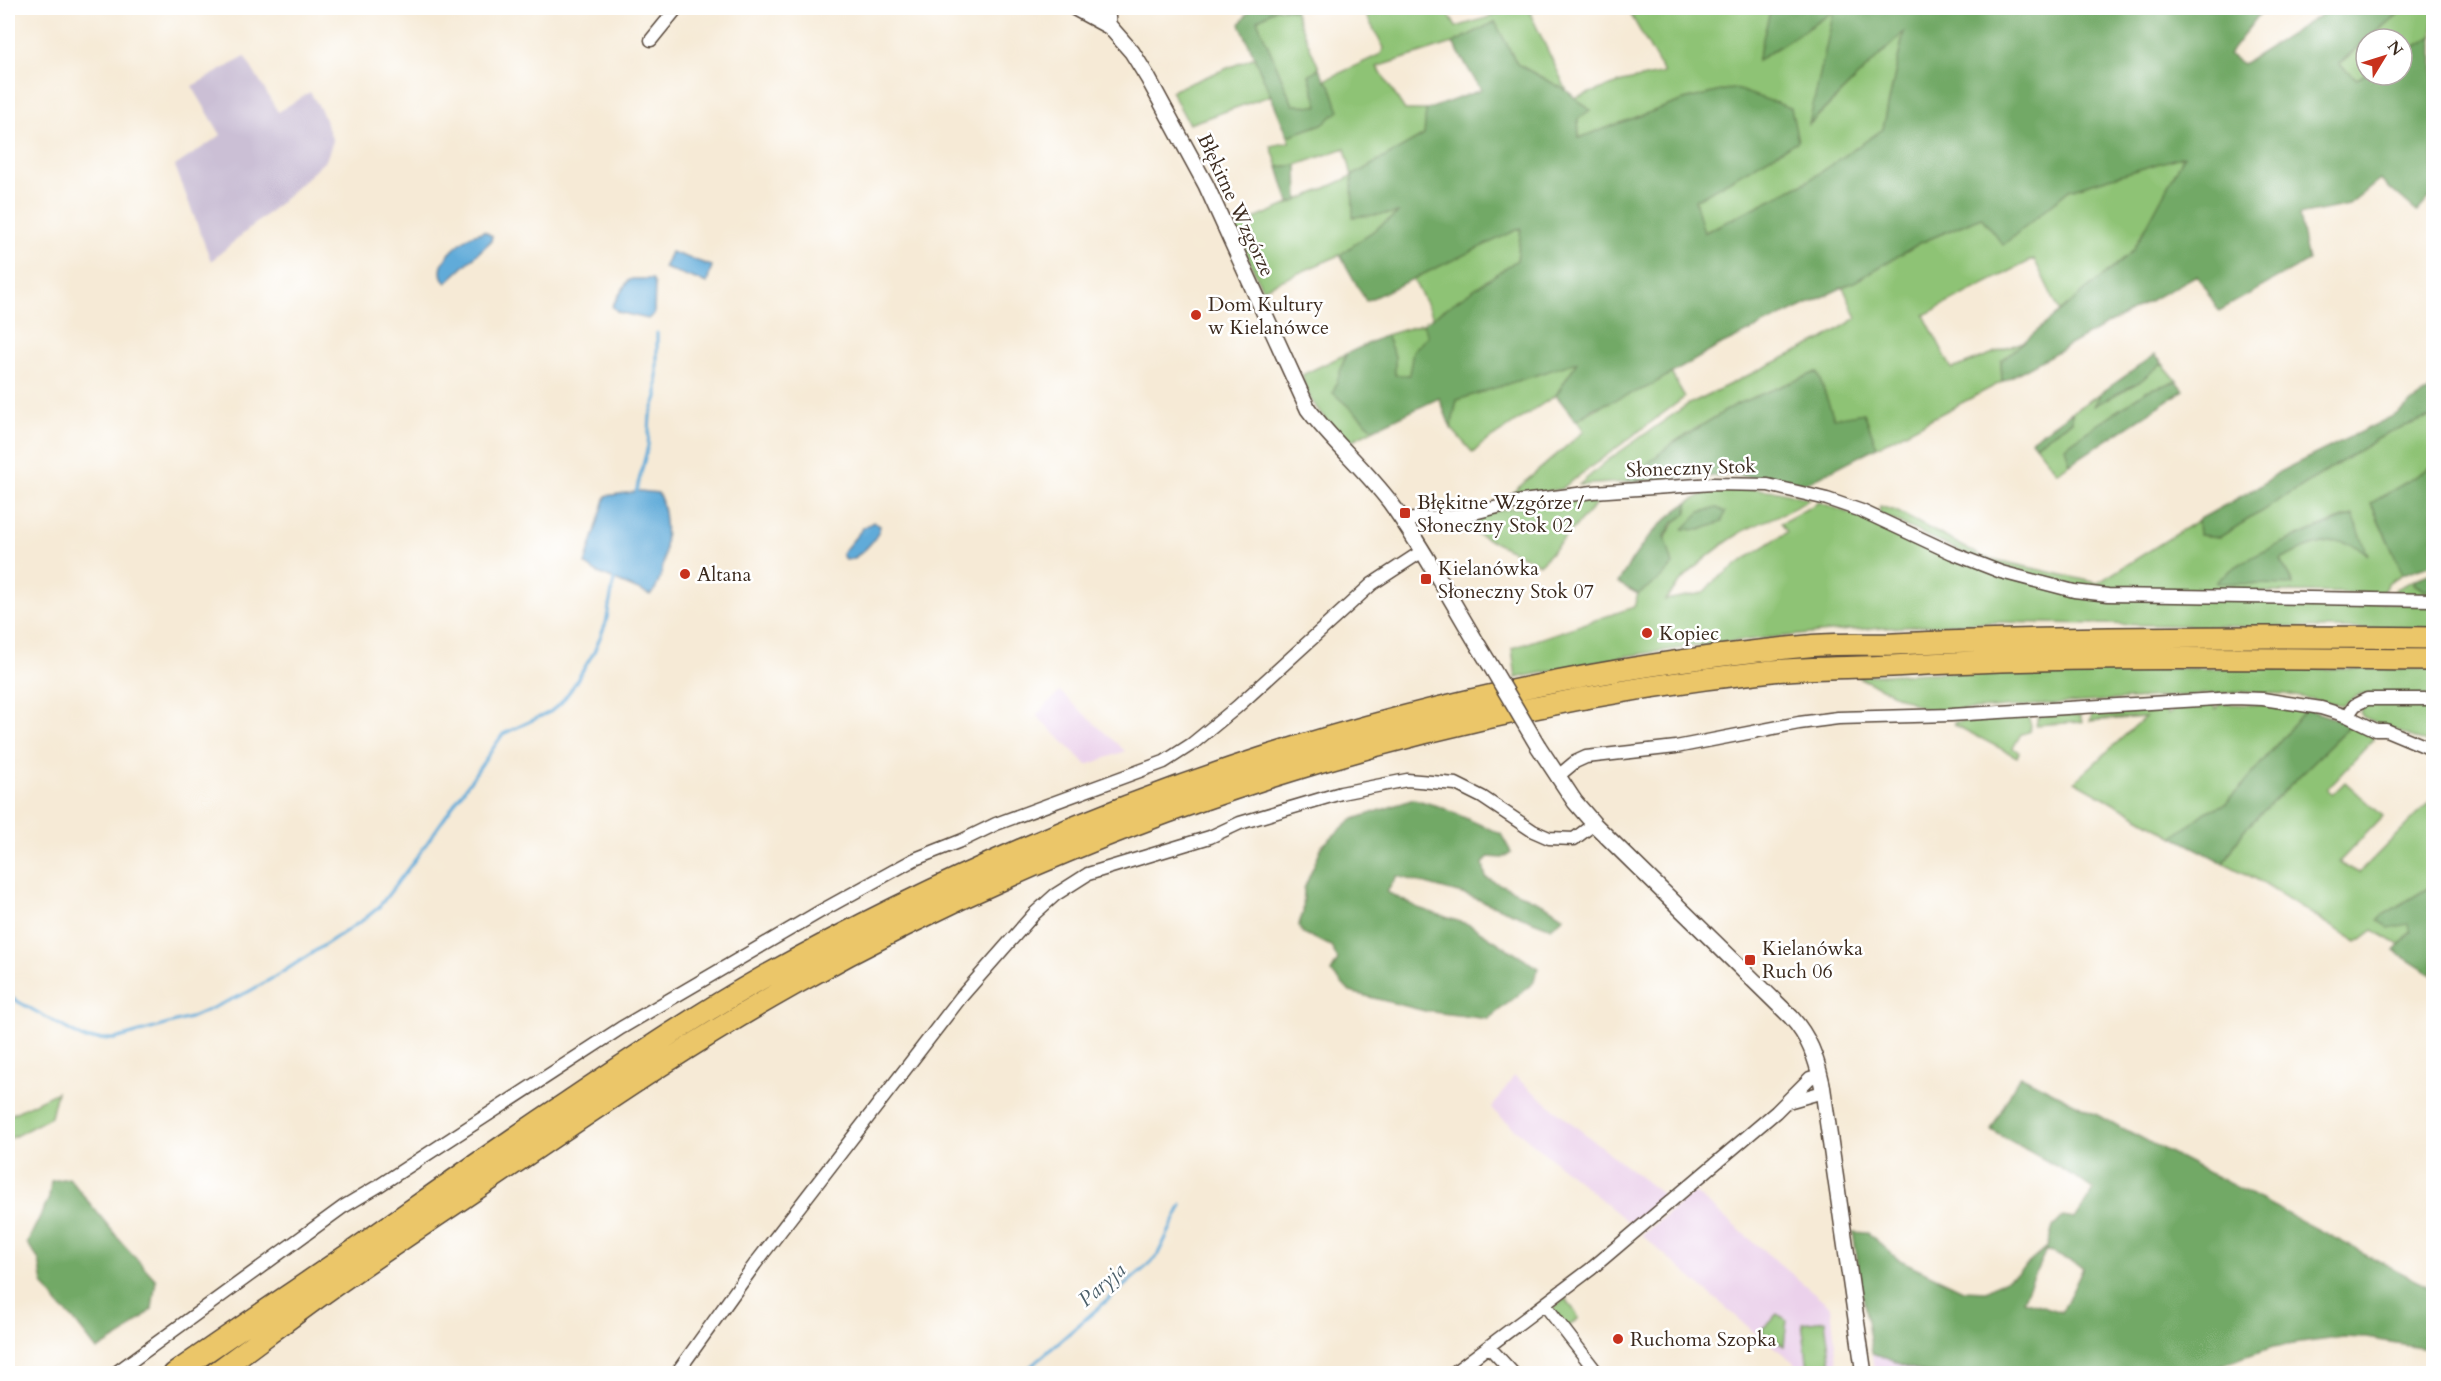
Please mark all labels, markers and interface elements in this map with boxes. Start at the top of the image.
north arrow [2354,27,2414,87]
text: N [2382,36,2408,61]
street label: Błękitne Wzgórze [1191,129,1281,281]
place label: Dom Kultury w Kielanówce [1208,291,1329,341]
marker: Dom Kultury w Kielanówce [1189,308,1203,322]
street label: Słoneczny Stok [1626,452,1757,484]
place label: Błękitne Wzgórze / Słoneczny Stok 02 [1417,489,1584,539]
marker: Błękitne Wzgórze / Słoneczny Stok 02 [1398,506,1412,520]
place label: Kielanówka Słoneczny Stok 07 [1438,555,1594,605]
place label: Altana [697,561,752,588]
marker: Altana [678,567,692,581]
marker: Kielanówka Słoneczny Stok 07 [1419,572,1433,586]
place label: Kopiec [1659,620,1719,647]
marker: Kopiec [1640,626,1654,640]
place label: Kielanówka Ruch 06 [1762,935,1863,985]
marker: Kielanówka Ruch 06 [1743,953,1757,967]
water label: Paryja [1072,1256,1132,1314]
place label: Ruchoma Szopka [1630,1326,1777,1353]
marker: Ruchoma Szopka [1611,1332,1625,1346]

